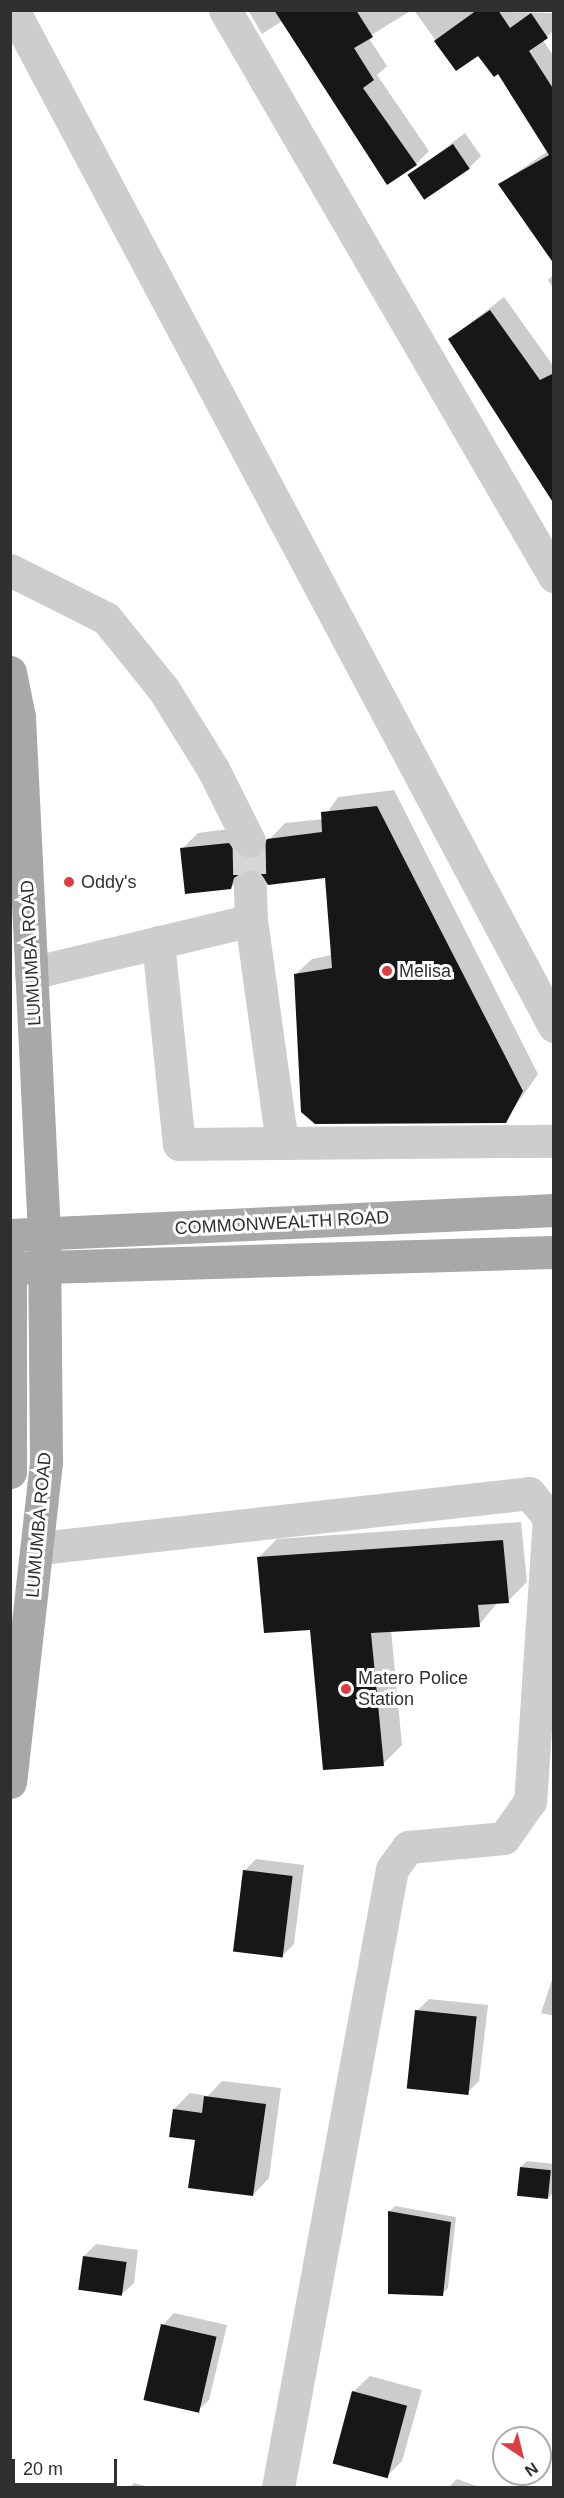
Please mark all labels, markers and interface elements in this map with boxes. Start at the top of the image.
place label: Oddy's [81,871,136,893]
marker: Oddy's [62,875,76,889]
street label: LUMUMBA ROAD [16,879,46,1027]
place label: Melisa [399,960,451,982]
marker: Melisa [380,964,394,978]
street label: COMMONWEALTH ROAD [174,1207,390,1239]
street label: LUMUMBA ROAD [22,1451,56,1599]
place label: Matero Police Station [358,1668,468,1710]
marker: Matero Police Station [339,1682,353,1696]
north arrow [492,2426,552,2486]
scale bar [15,2447,120,2485]
text: 20 m [23,2459,63,2479]
text: N [522,2459,541,2480]

